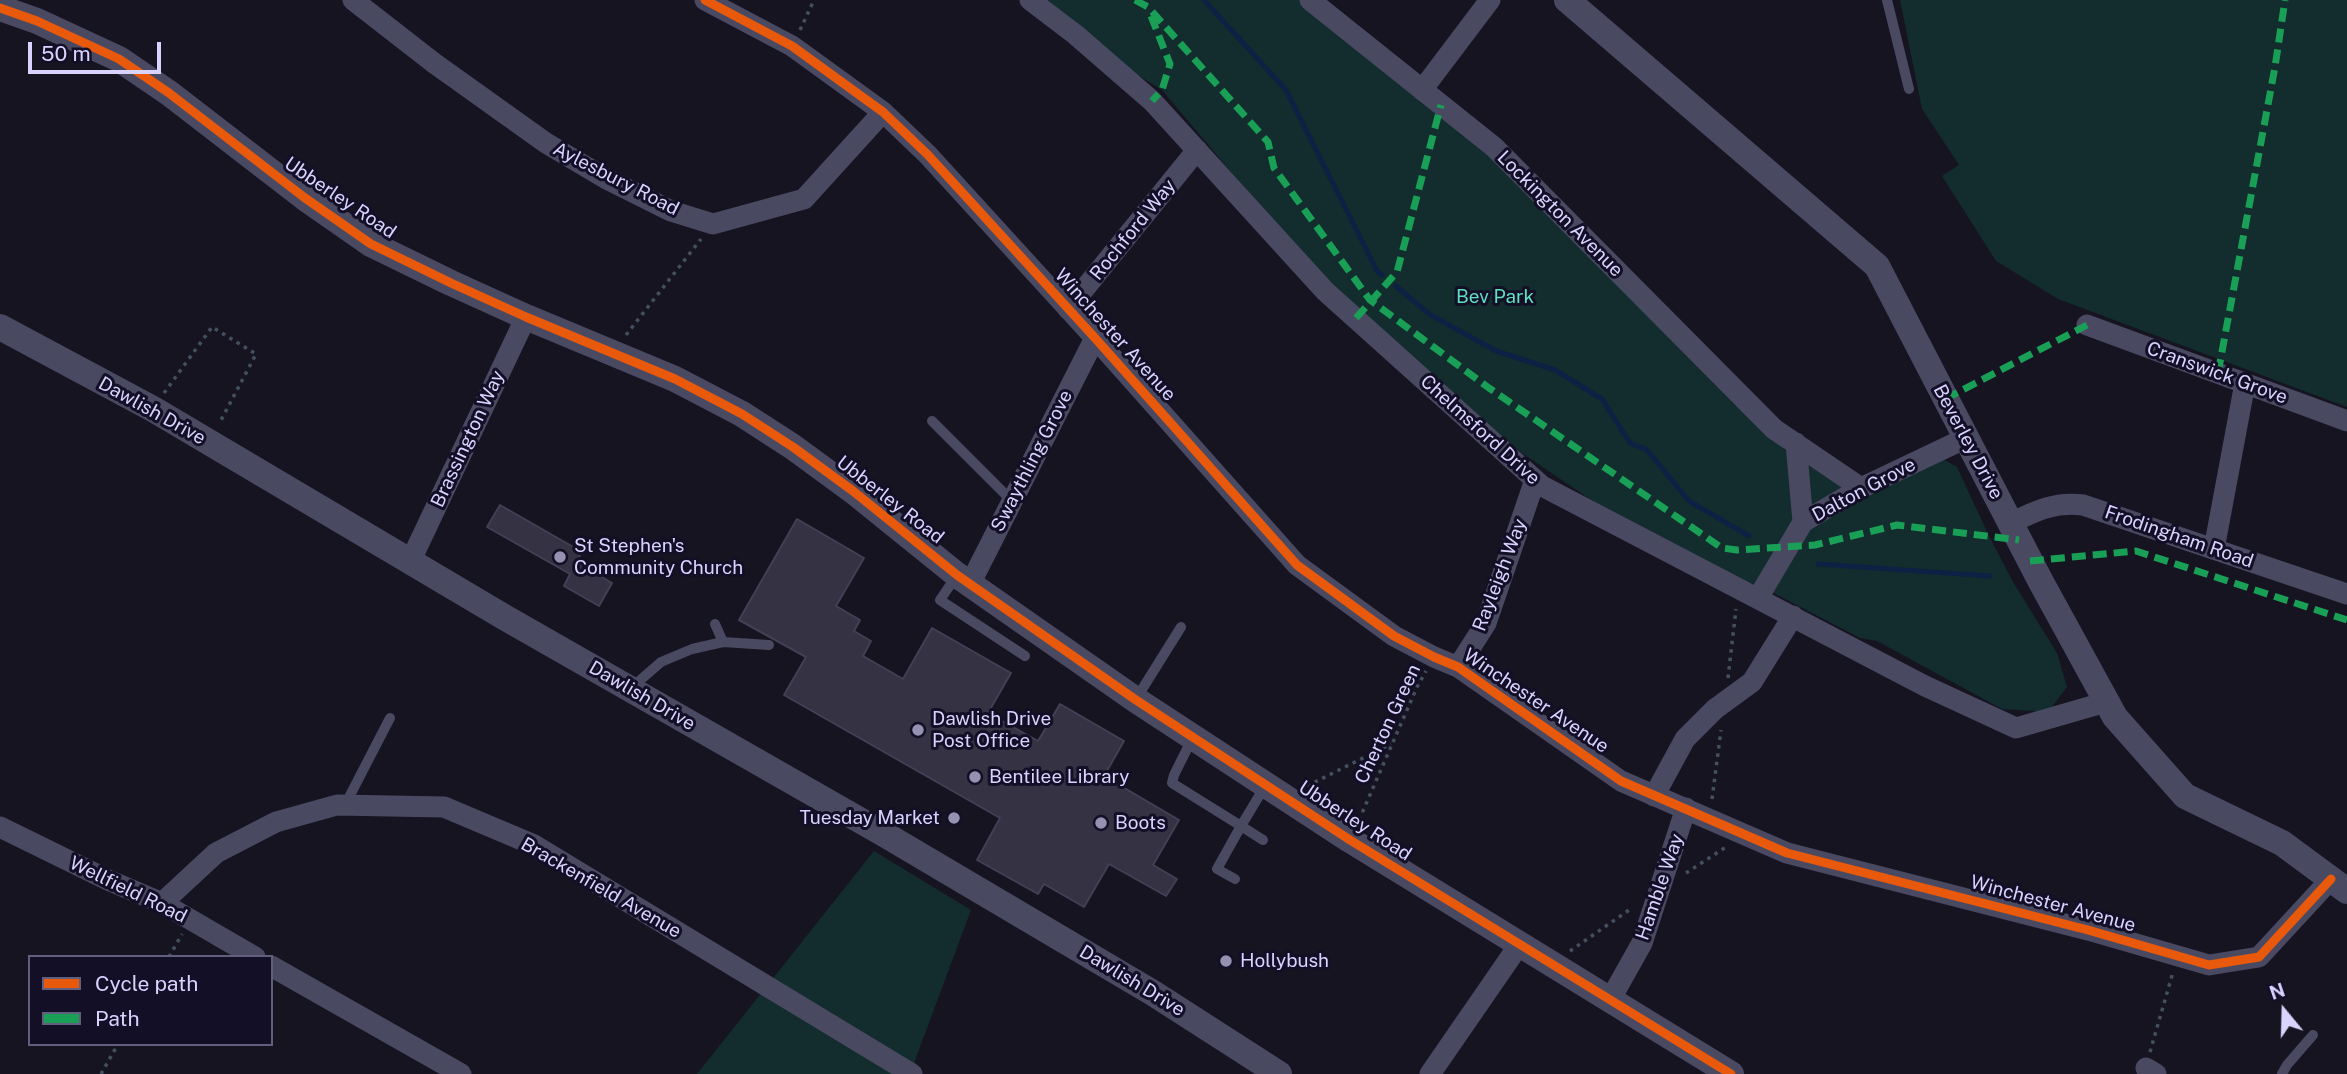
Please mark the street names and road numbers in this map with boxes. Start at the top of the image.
street label: Aylesbury Road [549,138,683,220]
street label: Lockington Avenue [1492,146,1628,282]
street label: Ubberley Road [280,152,400,244]
street label: Rochford Way [1085,175,1181,285]
street label: Winchester Avenue [1050,264,1180,406]
street label: Cranswick Grove [2144,337,2290,409]
street label: Brassington Way [426,367,510,511]
street label: Chelmsford Drive [1415,370,1545,490]
street label: Dawlish Drive [94,372,210,450]
street label: Beverley Drive [1928,381,2008,503]
street label: Swaythling Grove [986,386,1078,536]
street label: Ubberley Road [832,451,948,549]
street label: Dalton Grove [1808,453,1920,527]
street label: Frodingham Road [2102,501,2256,573]
street label: Rayleigh Way [1468,515,1532,635]
street label: Winchester Avenue [1459,644,1613,758]
street label: Dawlish Drive [585,656,699,736]
street label: Cherton Green [1350,661,1426,787]
street label: Ubberley Road [1294,776,1416,866]
street label: Hamble Way [1631,831,1689,943]
street label: Brackenfield Avenue [517,833,685,943]
street label: Wellfield Road [66,852,190,928]
street label: Winchester Avenue [1968,871,2138,937]
street label: Dawlish Drive [1075,941,1189,1021]

